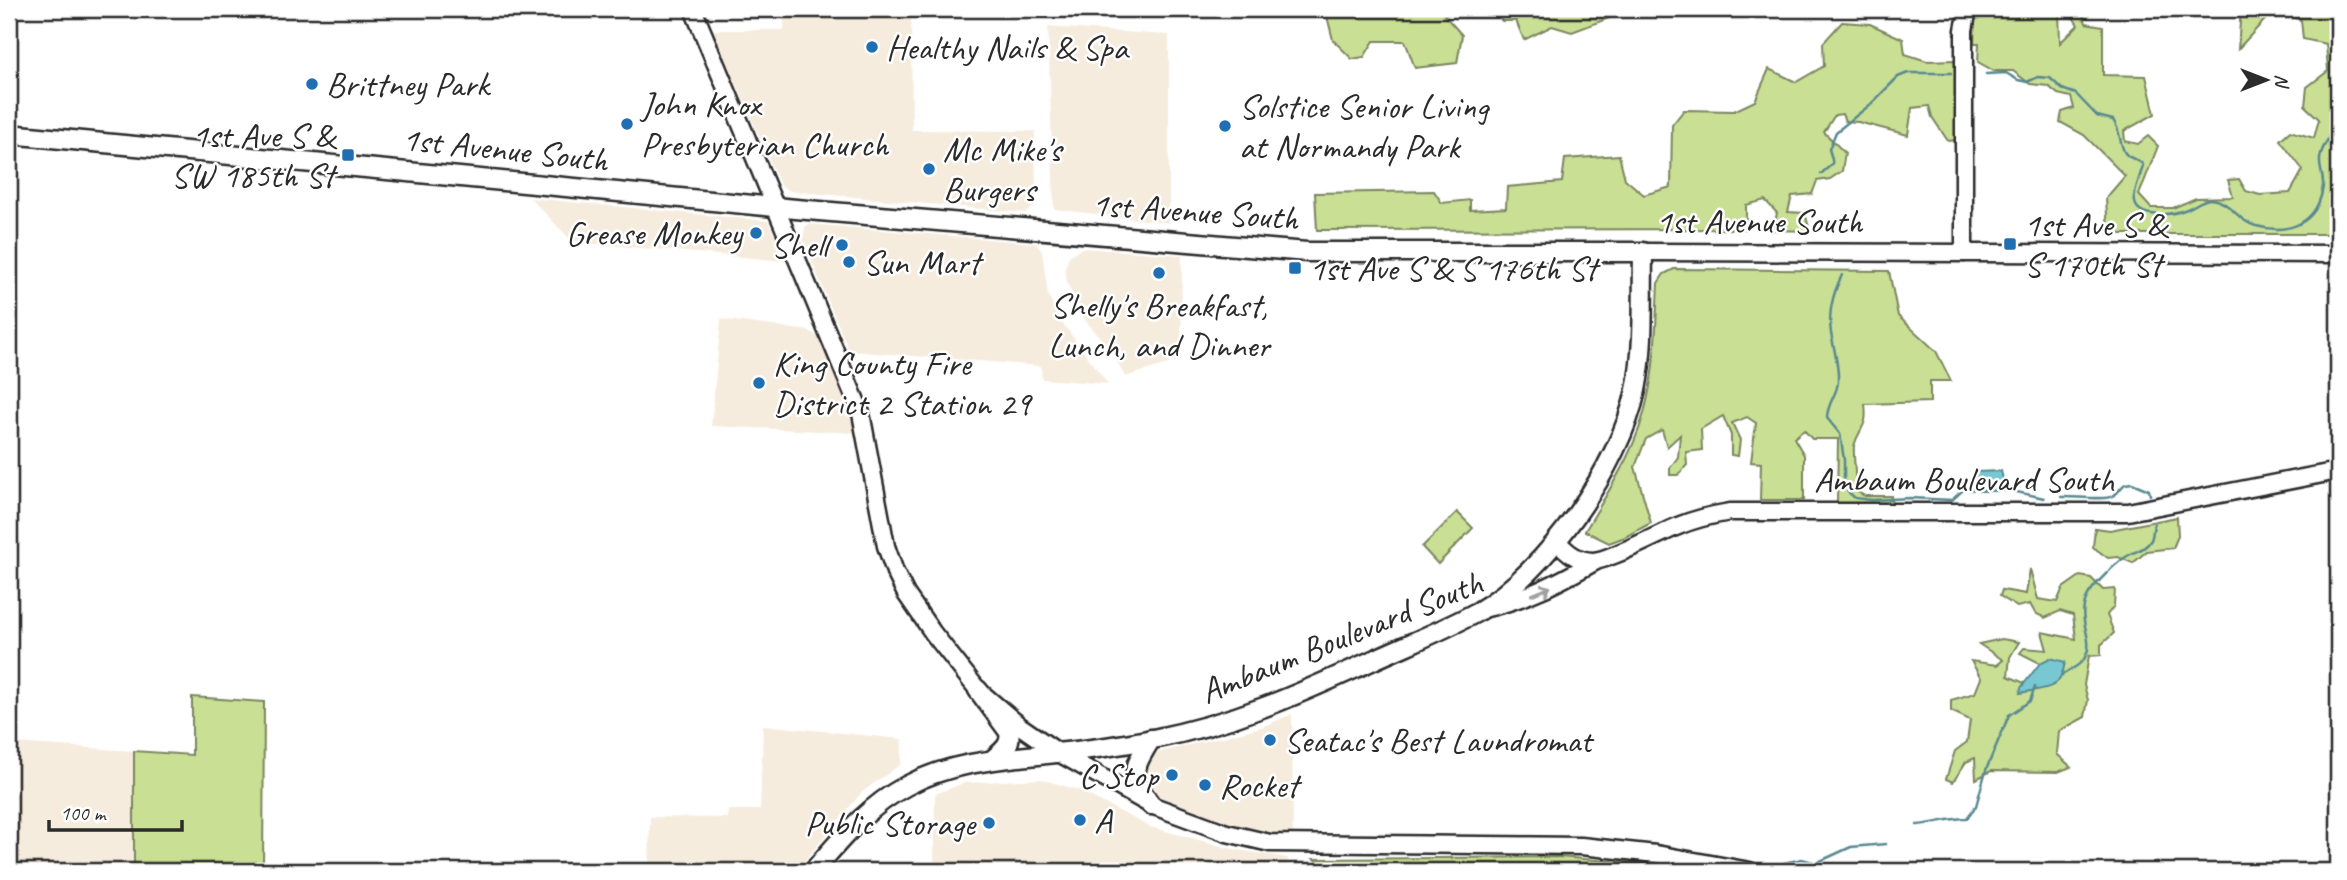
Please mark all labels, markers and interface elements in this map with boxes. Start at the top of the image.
place label: Healthy Nails & Spa [886,25,1130,70]
marker: Healthy Nails & Spa [864,39,880,55]
north arrow [2232,46,2302,116]
place label: Brittney Park [326,62,492,107]
text: N [2270,74,2294,89]
marker: Brittney Park [304,76,320,92]
place label: John Knox Presbyterian Church [639,82,890,167]
place label: Solstice Senior Living at Normandy Park [1239,84,1491,169]
place label: 1st Ave S & SW 185th St [171,113,338,198]
street label: 1st Avenue South [400,116,612,182]
marker: John Knox Presbyterian Church [619,116,635,132]
marker: Solstice Senior Living at Normandy Park [1217,118,1233,134]
place label: Mc Mike's Burgers [943,127,1064,212]
marker: 1st Ave S & SW 185th St [340,147,356,163]
marker: Mc Mike's Burgers [921,161,937,177]
street label: 1st Avenue South [1091,181,1302,241]
street label: 1st Avenue South [1656,199,1864,244]
place label: 1st Ave S & S 170th St [2024,202,2170,287]
place label: Grease Monkey [566,211,744,256]
place label: Shell [771,223,834,268]
marker: Grease Monkey [748,225,764,241]
marker: 1st Ave S & S 170th St [2002,236,2018,252]
marker: Shell [834,237,850,253]
place label: Sun Mart [863,240,984,285]
place label: 1st Ave S & S 176th St [1309,246,1601,291]
marker: Sun Mart [841,254,857,270]
marker: 1st Ave S & S 176th St [1287,260,1303,276]
marker: Shelly's Breakfast, Lunch, and Dinner [1151,265,1167,281]
place label: Shelly's Breakfast, Lunch, and Dinner [1048,283,1272,368]
place label: King County Fire District 2 Station 29 [773,341,1034,426]
marker: King County Fire District 2 Station 29 [751,375,767,391]
street label: Ambaum Boulevard South [1814,457,2115,502]
street label: Ambaum Boulevard South [1193,560,1490,714]
one-way arrow [1529,584,1551,597]
place label: Seatac's Best Laundromat [1284,718,1595,763]
marker: Seatac's Best Laundromat [1262,732,1278,748]
place label: C Stop [1079,753,1160,798]
place label: Rocket [1219,763,1302,808]
marker: C Stop [1164,767,1180,783]
marker: Rocket [1197,777,1213,793]
scale bar [49,789,182,833]
place label: A [1094,798,1113,843]
text: 100 m [60,800,107,826]
place label: Public Storage [805,801,978,846]
marker: A [1072,812,1088,828]
marker: Public Storage [981,815,997,831]

